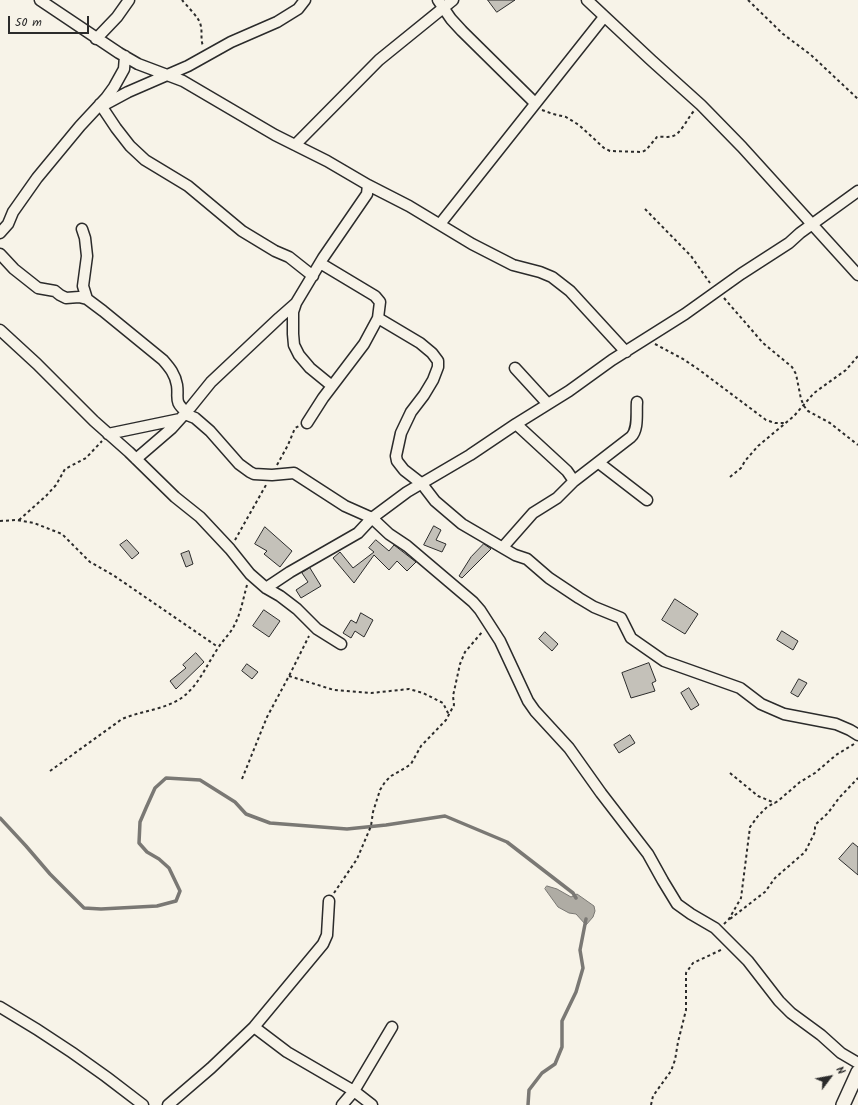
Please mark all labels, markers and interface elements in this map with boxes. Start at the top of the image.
scale bar [10,8,91,34]
text: 50 m [15,13,42,32]
north arrow [810,1057,850,1097]
text: N [831,1063,850,1078]

